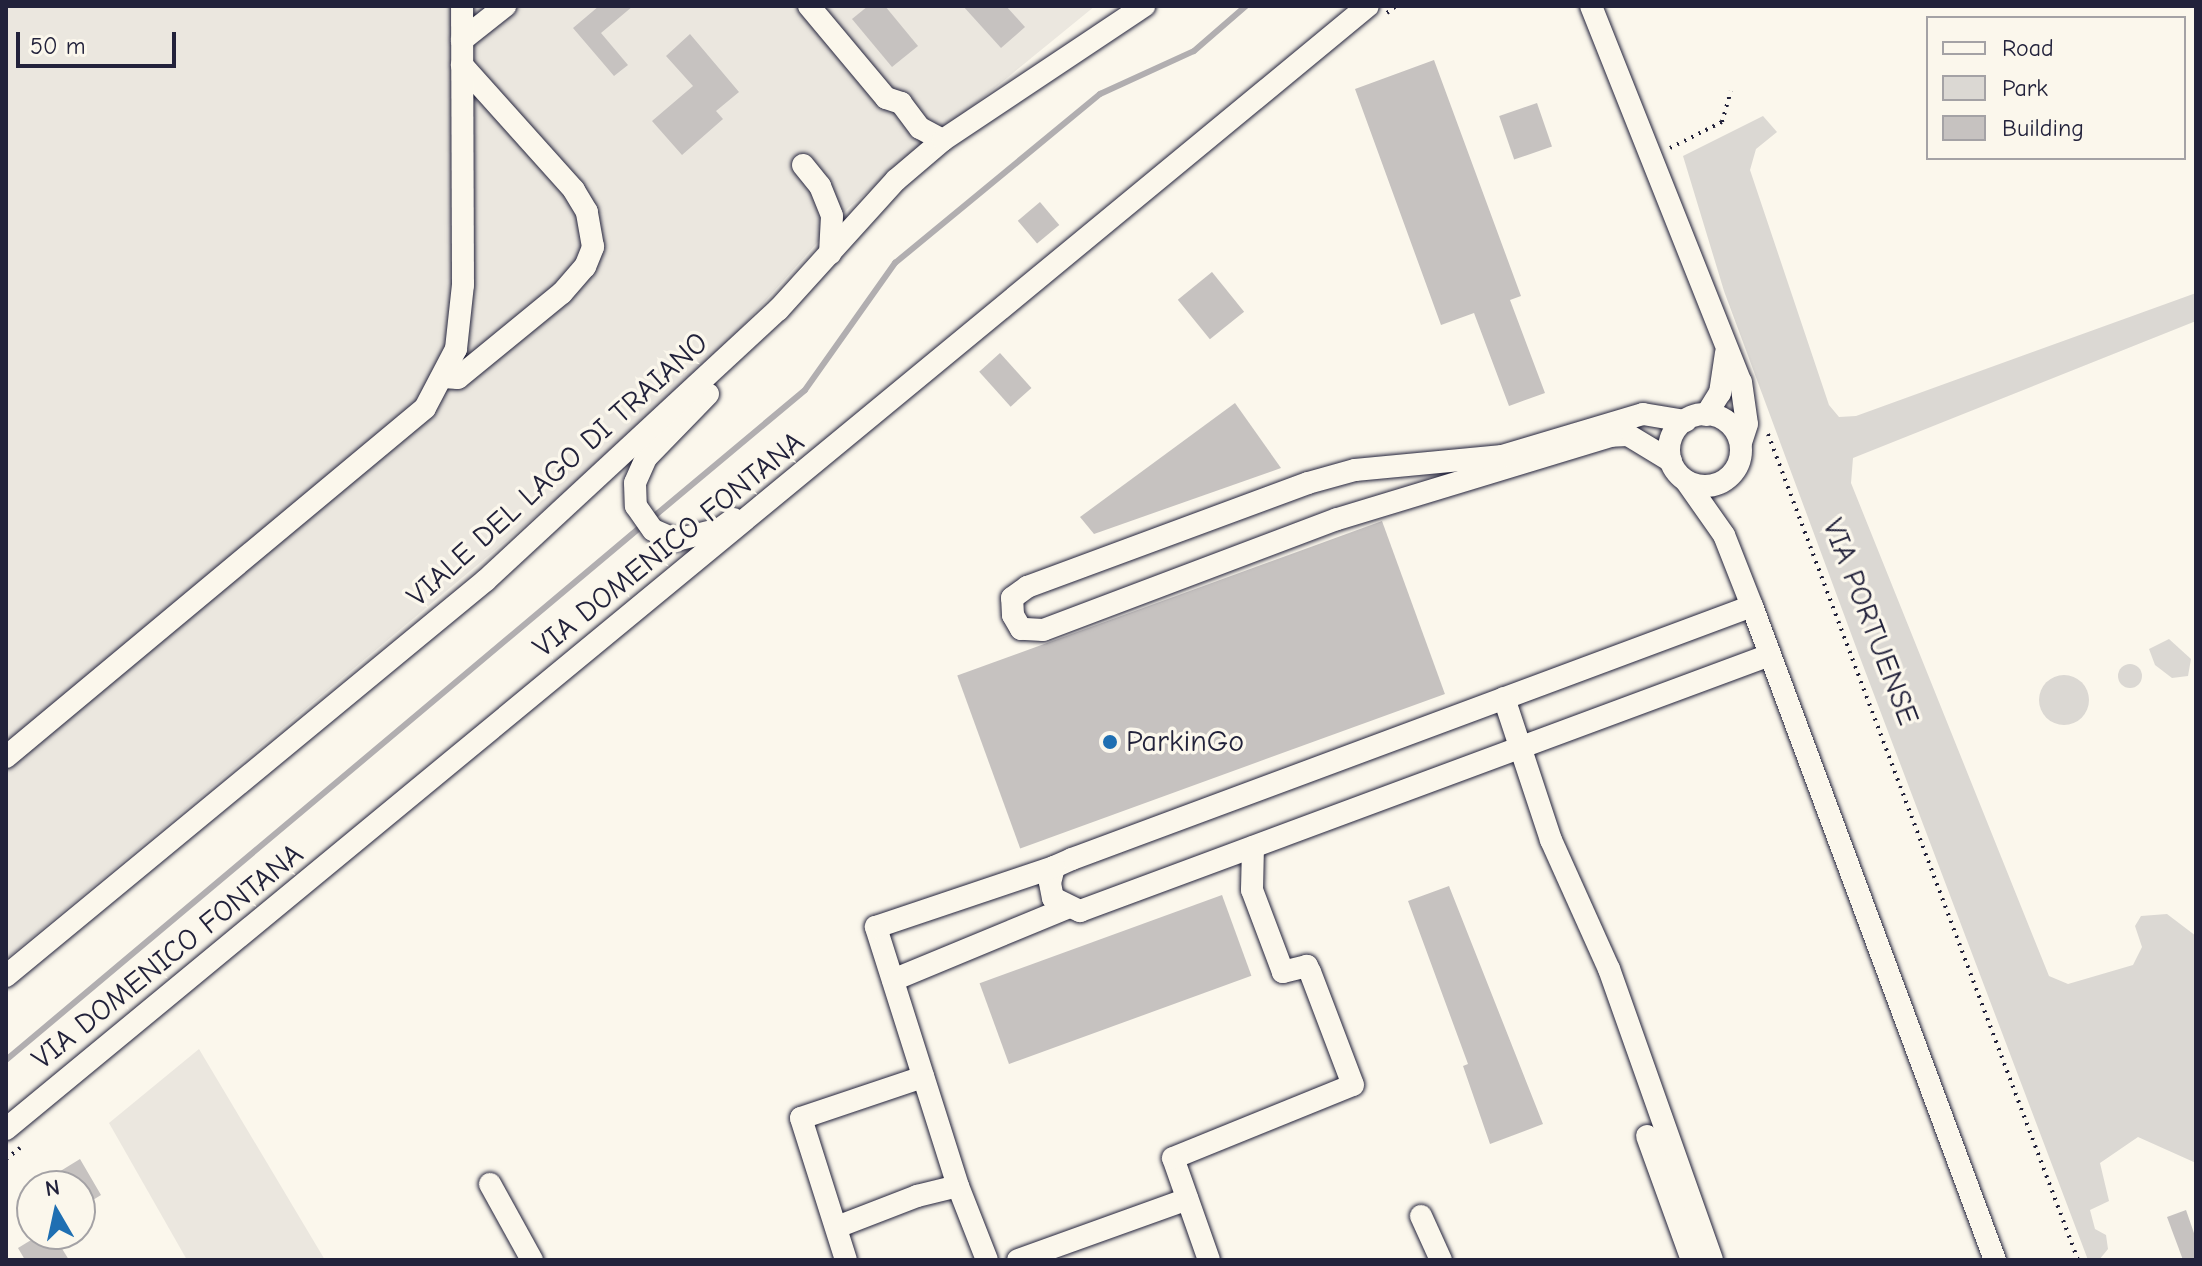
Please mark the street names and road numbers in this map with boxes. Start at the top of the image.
street label: VIALE DEL LAGO DI TRAIANO [400,325,716,615]
street label: VIA DOMENICO FONTANA [526,425,812,665]
street label: VIA PORTUENSE [1814,514,1926,730]
street label: VIA DOMENICO FONTANA [25,837,311,1077]

